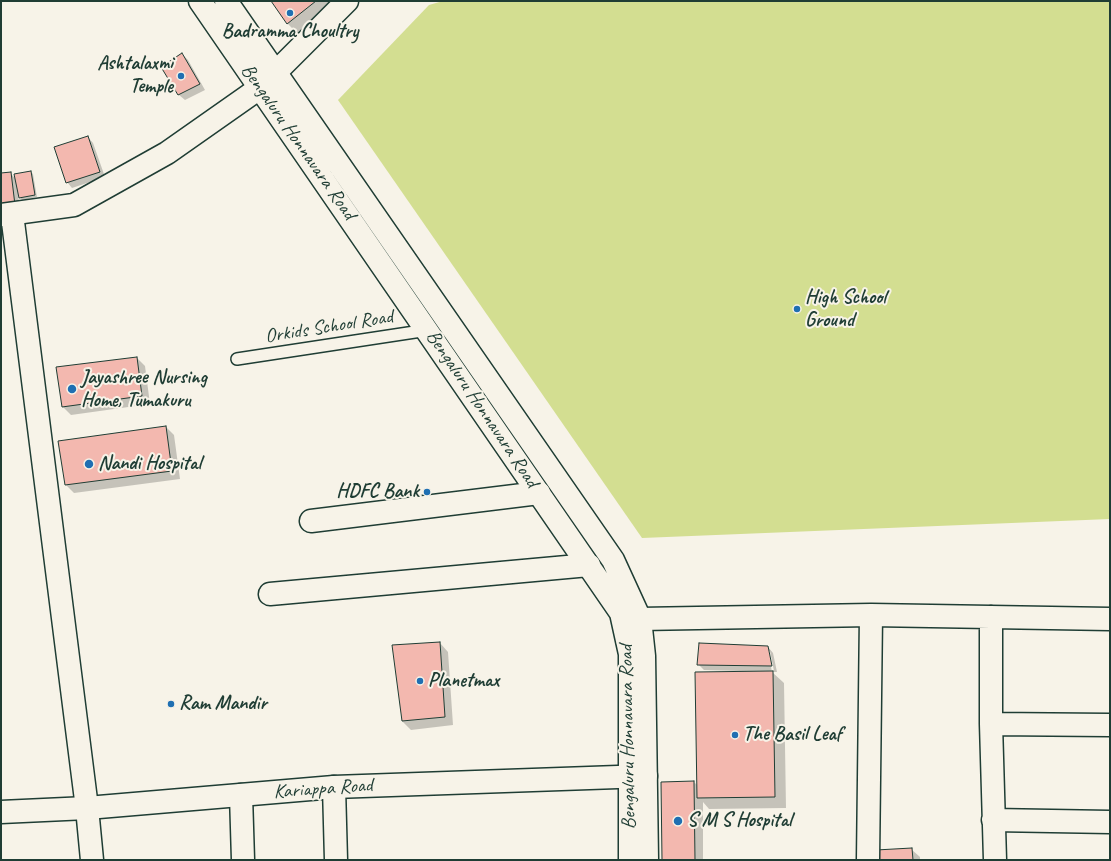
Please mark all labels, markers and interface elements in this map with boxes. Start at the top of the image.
marker: Badramma Choultry [285,8,295,18]
place label: Badramma Choultry [222,20,358,44]
place label: Ashtalaxmi Temple [97,52,173,99]
street label: Bengaluru Honnavara Road [235,60,361,224]
marker: Ashtalaxmi Temple [176,71,186,81]
place label: High School Ground [805,286,886,333]
marker: High School Ground [792,304,802,314]
street label: Orkids School Road [263,305,395,349]
street label: Bengaluru Honnavara Road [420,326,544,492]
place label: Jayashree Nursing Home, Tumakuru [81,366,207,413]
marker: Jayashree Nursing Home, Tumakuru [66,383,78,395]
place label: Nandi Hospital [98,452,201,476]
marker: Nandi Hospital [83,458,95,470]
place label: HDFC Bank [336,480,419,504]
marker: HDFC Bank [422,487,432,497]
street label: Bengaluru Honnavara Road [614,645,642,829]
place label: Planetmax [428,669,499,693]
marker: Planetmax [415,676,425,686]
place label: Ram Mandir [179,692,267,716]
marker: Ram Mandir [166,699,176,709]
place label: The Basil Leaf [743,723,842,747]
marker: The Basil Leaf [730,730,740,740]
street label: Kariappa Road [273,774,373,804]
place label: S M S Hospital [687,809,792,833]
marker: S M S Hospital [672,815,684,827]

